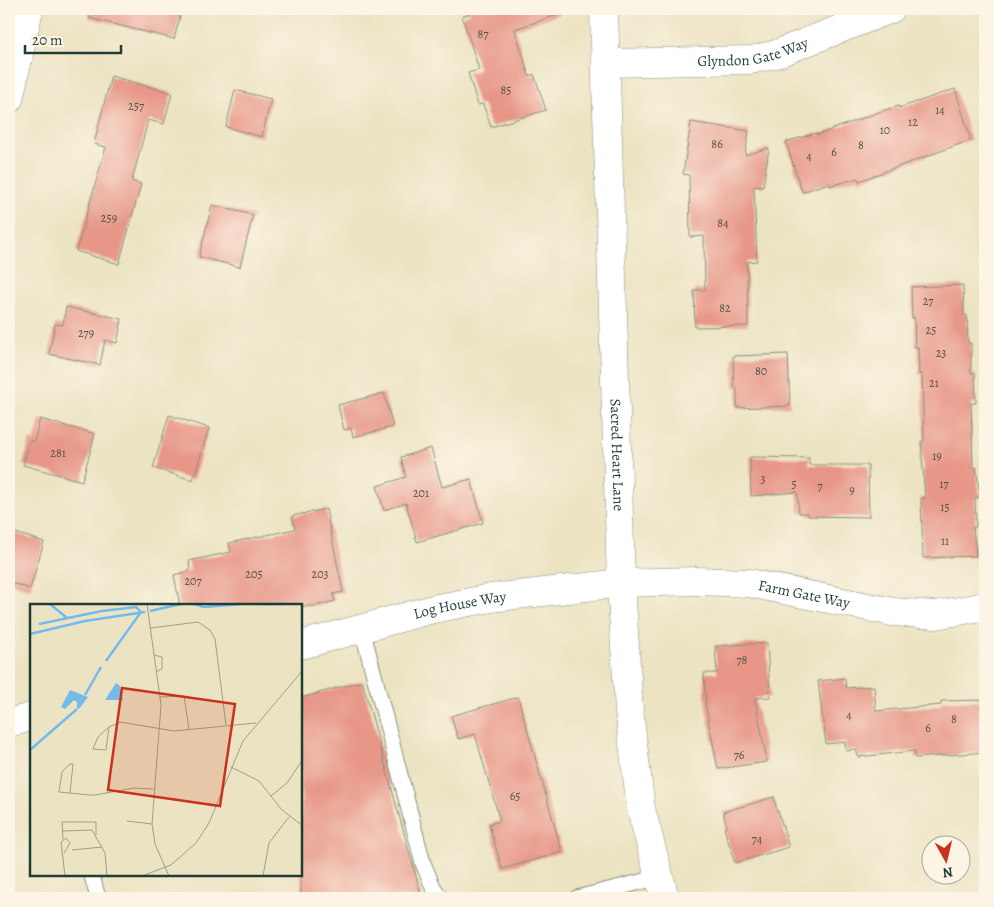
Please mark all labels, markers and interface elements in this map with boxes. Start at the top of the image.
scale bar [25,22,121,54]
house number: 87 [478,26,489,42]
text: 20 m [32,30,63,50]
street label: Glyndon Gate Way [697,32,811,71]
house number: 85 [501,82,511,98]
house number: 257 [128,98,145,114]
house number: 14 [935,102,945,118]
house number: 12 [908,114,918,130]
house number: 10 [880,122,890,138]
house number: 86 [711,136,723,152]
house number: 8 [858,137,864,153]
house number: 6 [831,144,837,160]
house number: 4 [806,148,812,164]
house number: 259 [101,210,117,226]
house number: 84 [717,215,729,231]
house number: 27 [923,293,934,309]
house number: 82 [719,300,731,316]
house number: 25 [926,322,936,338]
house number: 279 [78,325,94,341]
house number: 23 [936,345,946,361]
house number: 80 [755,363,767,379]
house number: 21 [929,375,939,391]
street label: Sacred Heart Lane [606,398,629,512]
house number: 281 [50,445,66,461]
house number: 19 [932,448,942,464]
house number: 3 [761,471,766,487]
house number: 5 [791,476,797,492]
house number: 17 [939,476,950,492]
house number: 7 [817,478,823,494]
house number: 9 [849,482,855,498]
house number: 201 [413,485,429,501]
house number: 15 [940,499,950,515]
house number: 11 [941,533,949,549]
house number: 205 [245,566,263,582]
house number: 203 [311,566,329,582]
house number: 207 [184,573,203,589]
street label: Farm Gate Way [757,575,852,613]
street label: Log House Way [411,586,508,624]
inset map [30,604,302,877]
house number: 78 [737,652,748,668]
house number: 4 [846,707,852,723]
house number: 8 [951,711,957,727]
house number: 6 [925,720,931,736]
house number: 76 [734,747,745,763]
house number: 65 [510,788,520,804]
house number: 74 [752,831,763,847]
north arrow [922,834,972,884]
text: N [941,862,954,882]

